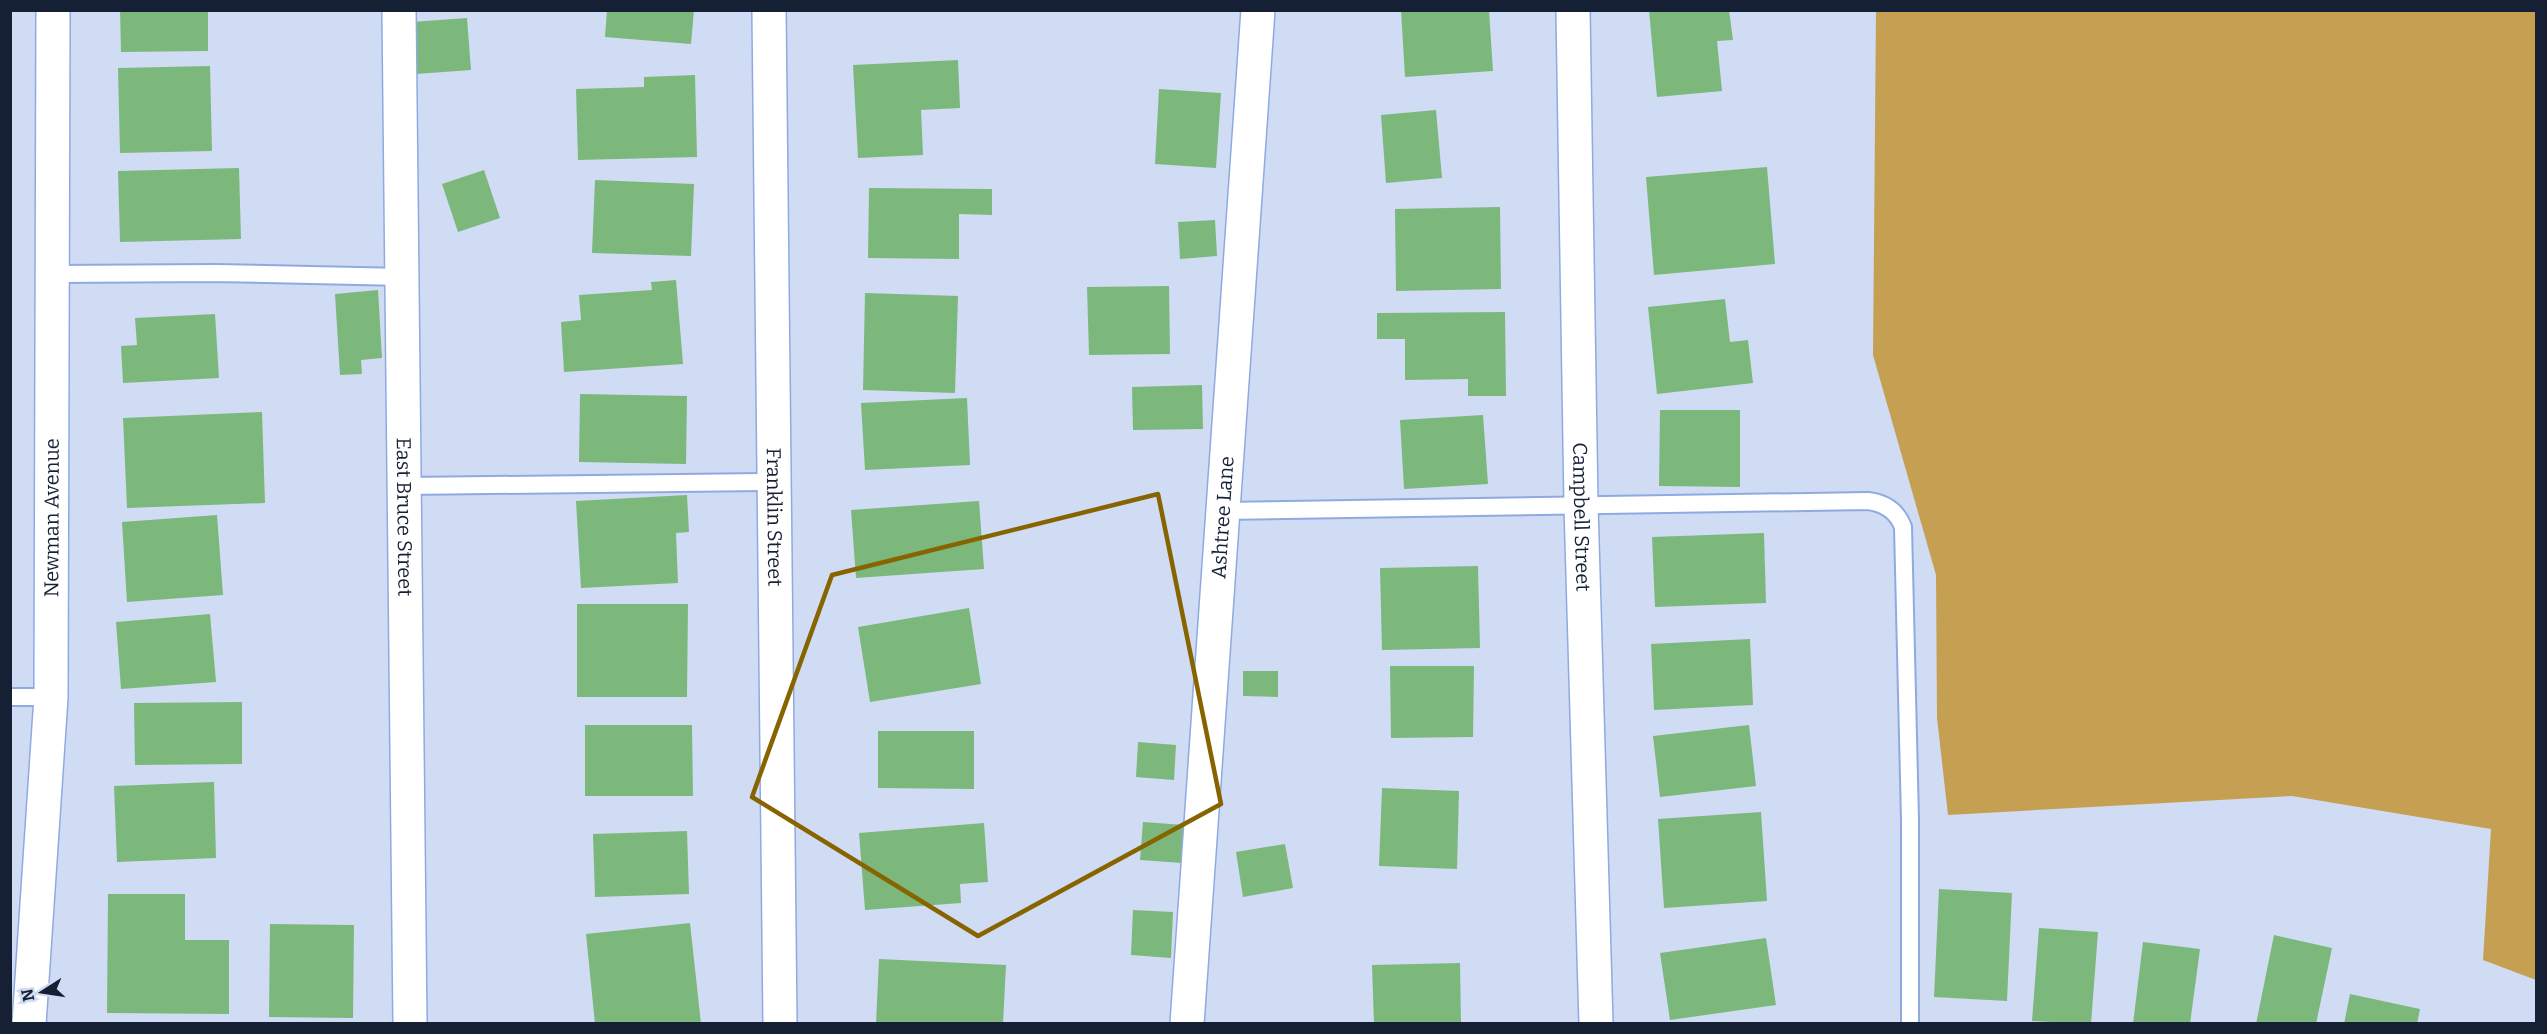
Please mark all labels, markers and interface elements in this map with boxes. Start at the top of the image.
street label: East Bruce Street [392,437,417,597]
street label: Newman Avenue [39,438,64,597]
street label: Campbell Street [1568,442,1595,592]
street label: Franklin Street [762,447,787,586]
street label: Ashtree Lane [1206,455,1239,579]
north arrow [12,962,72,1022]
text: N [17,987,38,1003]

